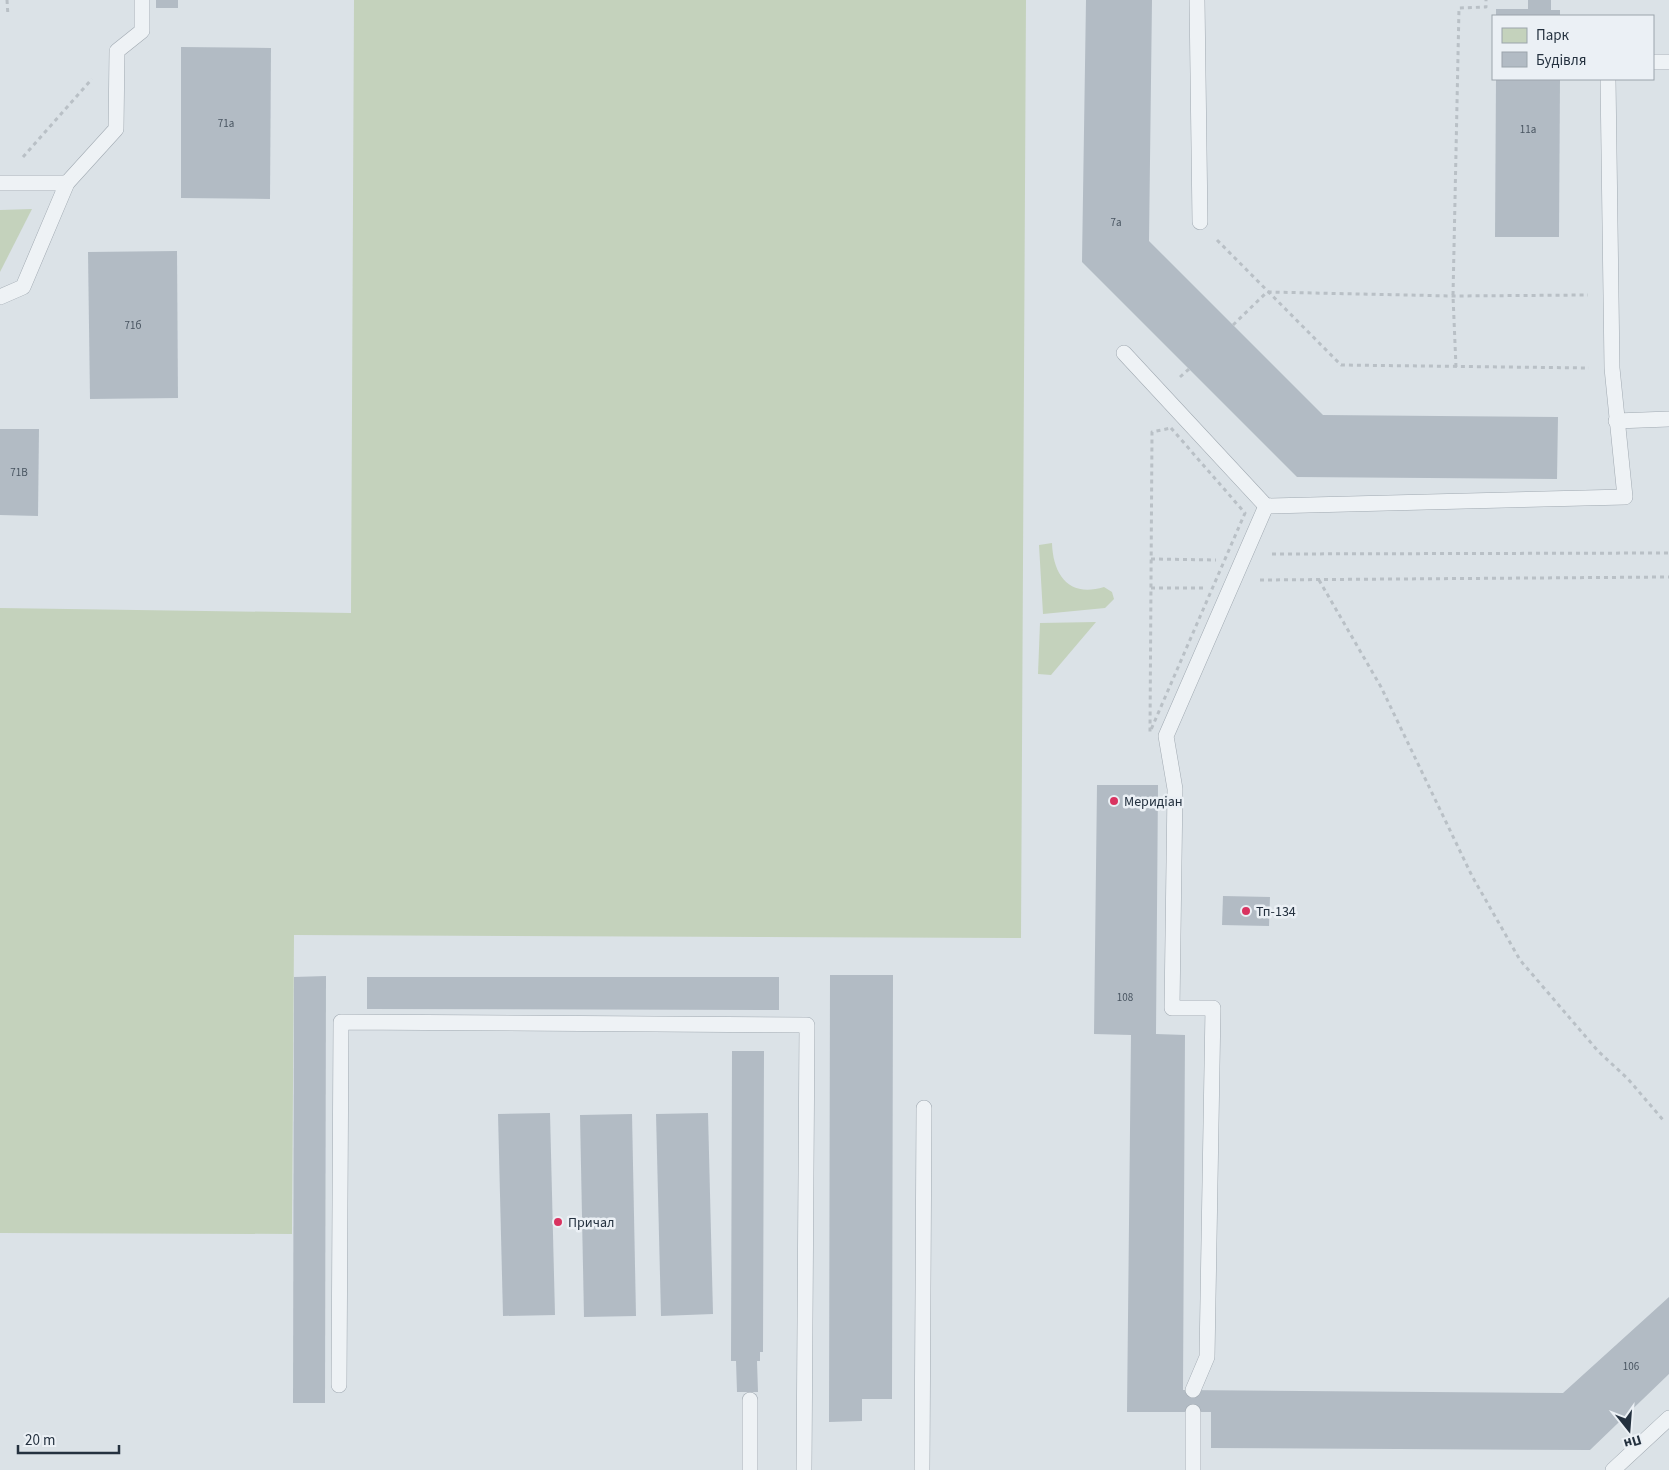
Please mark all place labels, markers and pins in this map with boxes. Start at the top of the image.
place label: Меридіан [1124,792,1183,812]
marker: Меридіан [1108,795,1120,807]
place label: Тп-134 [1256,902,1296,922]
marker: Тп-134 [1240,905,1252,917]
place label: Причал [568,1213,614,1233]
marker: Причал [552,1216,564,1228]

